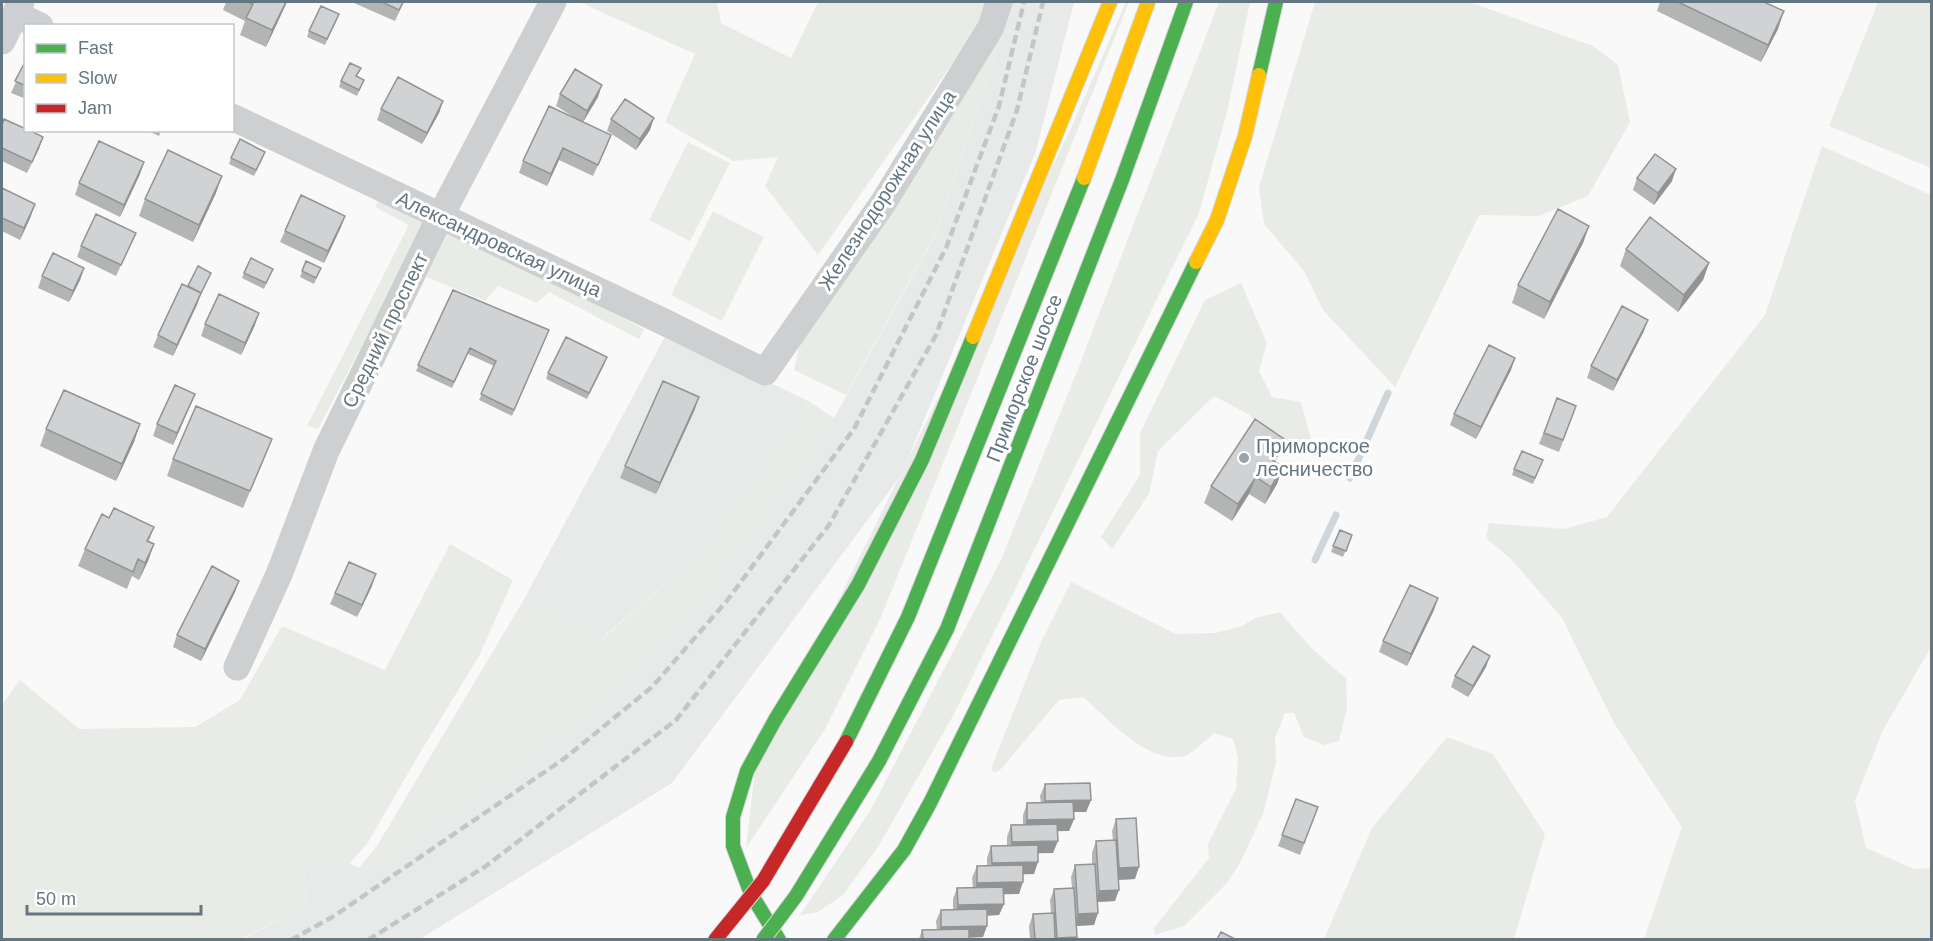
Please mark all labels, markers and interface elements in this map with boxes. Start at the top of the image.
legend [24,24,234,132]
text: Fast [78,38,113,58]
text: Slow [78,68,118,88]
street label: Железнодорожная улица [814,85,960,294]
text: Jam [78,98,112,118]
street label: Александровская улица [393,187,606,302]
street label: Средний проспект [338,249,432,411]
street label: Приморское шоссе [982,291,1066,465]
place label: Приморское лесничество [1256,435,1373,480]
marker: Приморское лесничество [1237,451,1251,465]
scale bar [27,878,201,916]
text: 50 m [36,889,76,909]

